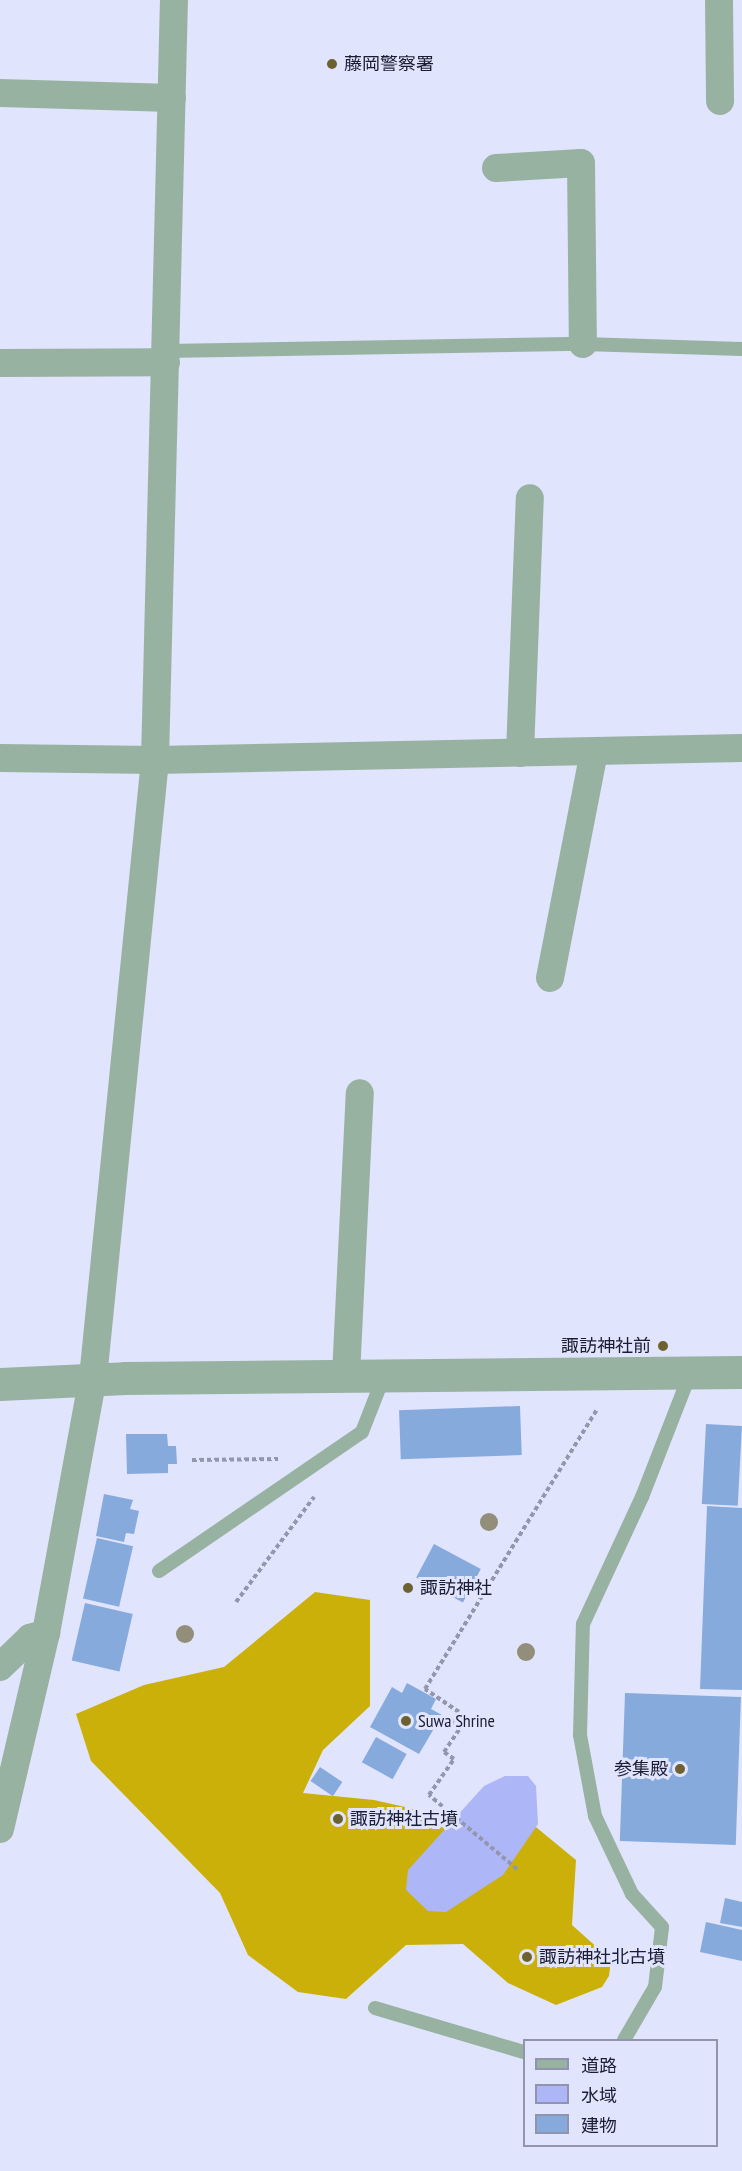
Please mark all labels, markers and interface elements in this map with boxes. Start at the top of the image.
place label: 藤岡警察署 [344,53,434,75]
marker: 藤岡警察署 [325,57,339,71]
place label: 諏訪神社前 [561,1335,651,1357]
marker: 諏訪神社前 [656,1339,670,1353]
place label: 諏訪神社 [420,1577,492,1599]
marker: 諏訪神社 [401,1581,415,1595]
place label: Suwa Shrine [418,1710,495,1732]
marker: Suwa Shrine [399,1714,413,1728]
place label: 参集殿 [614,1758,668,1780]
marker: 参集殿 [673,1762,687,1776]
place label: 諏訪神社古墳 [350,1808,458,1830]
marker: 諏訪神社古墳 [331,1812,345,1826]
place label: 諏訪神社北古墳 [539,1946,665,1968]
marker: 諏訪神社北古墳 [520,1950,534,1964]
legend [523,2039,718,2147]
text: 道路 [581,2054,617,2077]
text: 水域 [581,2084,617,2107]
text: 建物 [581,2114,617,2137]

